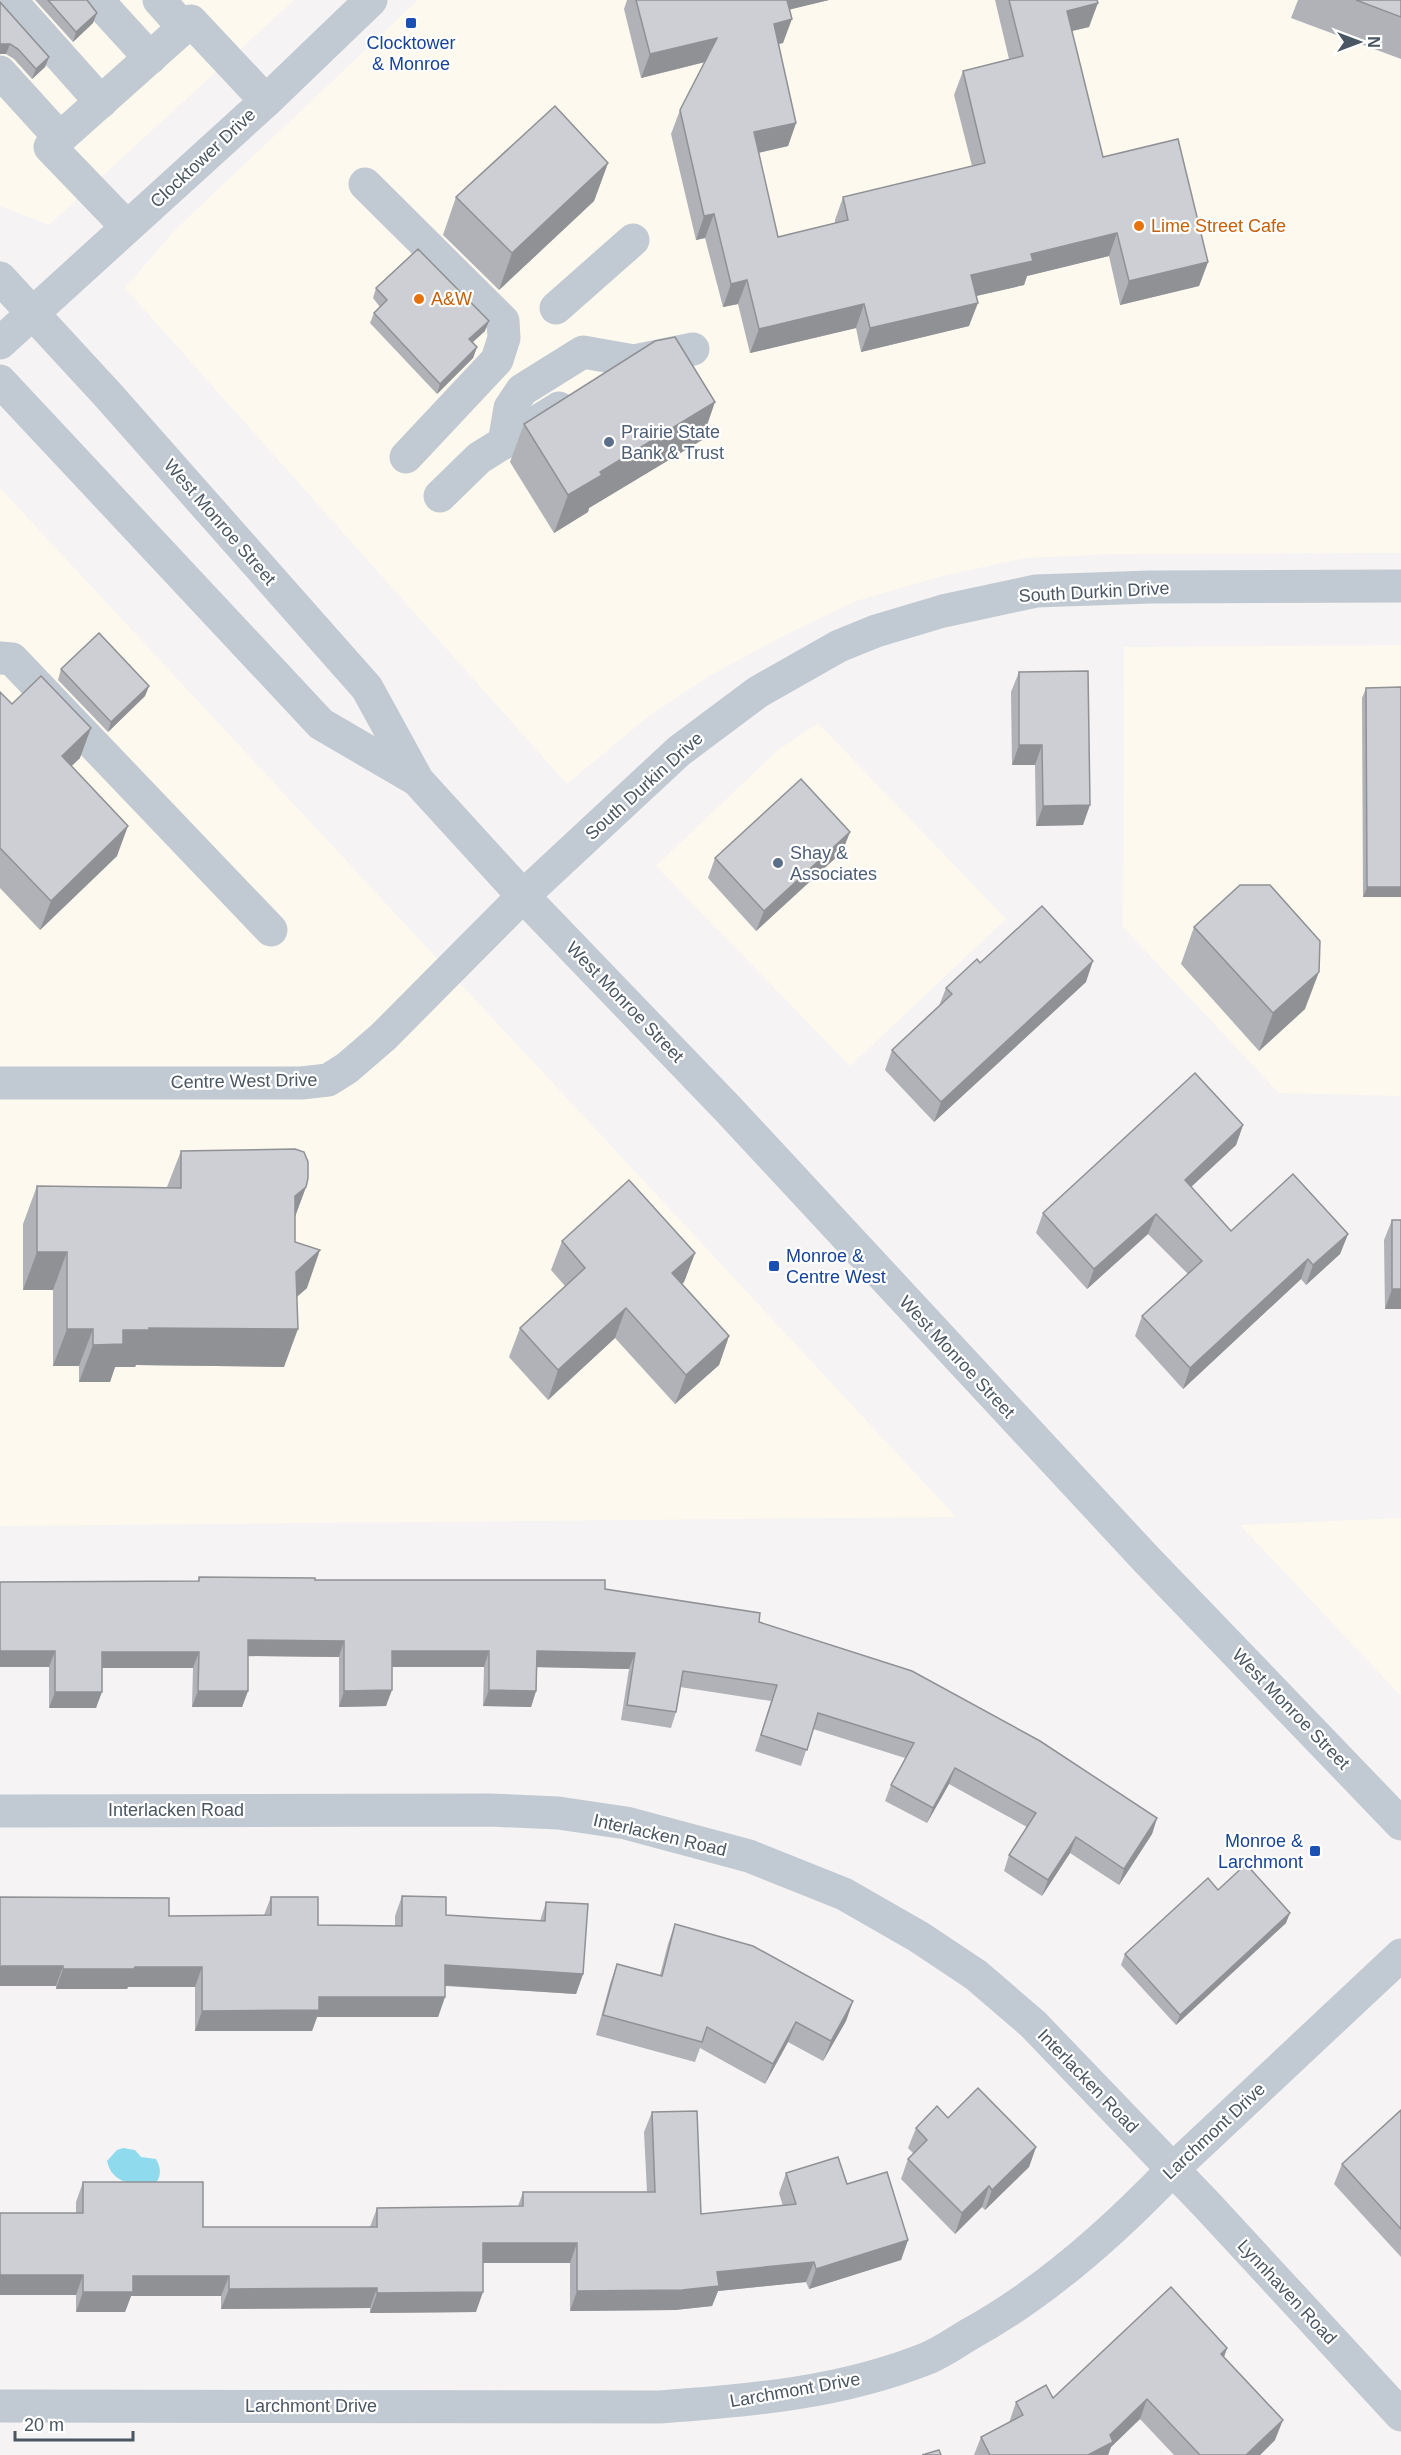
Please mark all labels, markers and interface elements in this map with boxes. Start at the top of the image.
north arrow [1329,12,1389,72]
marker: Clocktower & Monroe [404,16,418,30]
place label: Clocktower & Monroe [366,33,456,74]
text: N [1365,36,1382,48]
street label: Clocktower Drive [146,104,260,212]
place label: Lime Street Cafe [1151,216,1286,236]
marker: Lime Street Cafe [1132,219,1146,233]
place label: A&W [431,289,472,309]
marker: A&W [412,292,426,306]
place label: Prairie State Bank & Trust [621,422,724,463]
marker: Prairie State Bank & Trust [602,435,616,449]
street label: West Monroe Street [160,455,280,589]
street label: South Durkin Drive [1018,578,1170,606]
street label: South Durkin Drive [581,728,707,844]
place label: Shay & Associates [790,843,877,884]
marker: Shay & Associates [771,856,785,870]
street label: West Monroe Street [562,938,688,1066]
street label: Centre West Drive [170,1070,318,1092]
place label: Monroe & Centre West [786,1246,886,1287]
marker: Monroe & Centre West [767,1259,781,1273]
street label: West Monroe Street [895,1292,1019,1422]
street label: West Monroe Street [1228,1645,1354,1773]
street label: Interlacken Road [108,1800,244,1820]
street label: Interlacken Road [591,1810,729,1860]
place label: Monroe & Larchmont [1218,1831,1303,1872]
marker: Monroe & Larchmont [1308,1844,1322,1858]
street label: Interlacken Road [1034,2025,1142,2137]
street label: Larchmont Drive [1159,2079,1269,2183]
street label: Lynnhaven Road [1233,2236,1341,2348]
street label: Larchmont Drive [728,2369,862,2411]
street label: Larchmont Drive [245,2396,377,2416]
scale bar [15,2404,134,2442]
text: 20 m [24,2415,64,2435]

